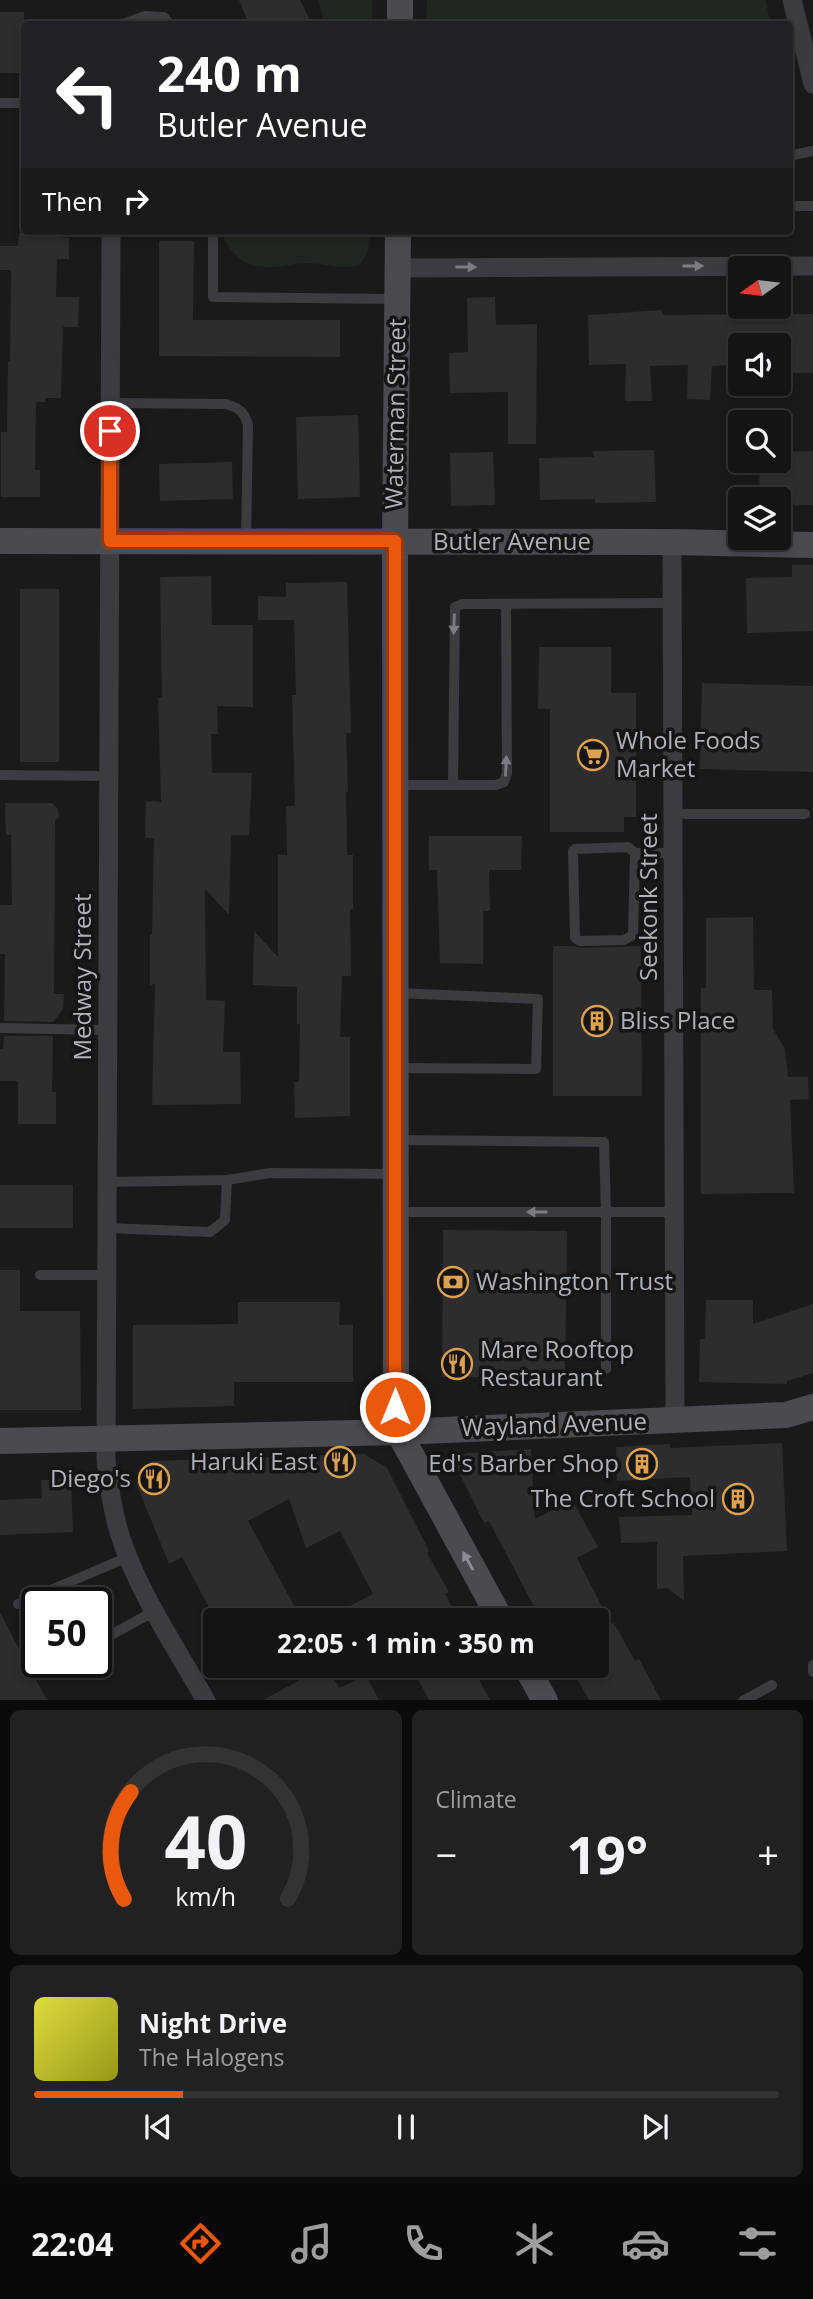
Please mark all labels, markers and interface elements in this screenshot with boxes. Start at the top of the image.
text: 240 m [157,40,302,106]
icon: left [42,49,133,140]
text: Butler Avenue [157,103,368,146]
icon: right [117,182,155,220]
text: Then [42,183,103,219]
north arrow [728,256,791,318]
map controls [728,256,791,550]
one-way arrow [455,261,477,273]
one-way arrow [682,261,704,272]
street label: Waterman Street [376,318,413,510]
button: sound [728,333,791,396]
pin [80,401,140,461]
button: search [728,410,791,473]
icon: arrive [91,412,129,450]
button: layers [728,487,791,550]
street label: Butler Avenue [433,524,591,557]
one-way arrow [448,613,460,635]
place label: Whole Foods Market [616,723,760,784]
supermarket icon: Whole Foods Market [576,738,610,772]
one-way arrow [501,755,512,777]
street label: Seekonk Street [631,813,664,981]
street label: Medway Street [65,894,98,1060]
place label: Bliss Place [620,1003,736,1036]
building icon: Bliss Place [580,1004,614,1038]
one-way arrow [526,1206,548,1218]
place label: Washington Trust [476,1264,673,1297]
bank icon: Washington Trust [436,1265,470,1299]
place label: Mare Rooftop Restaurant [480,1332,634,1393]
restaurant icon: Mare Rooftop Restaurant [440,1347,474,1381]
position arrow [358,1370,432,1444]
street label: Wayland Avenue [460,1404,648,1443]
place label: Haruki East [190,1444,317,1477]
restaurant icon: Haruki East [323,1445,357,1479]
place label: Ed's Barber Shop [428,1446,619,1479]
building icon: Ed's Barber Shop [625,1447,659,1481]
place label: Diego's [50,1461,131,1494]
restaurant icon: Diego's [137,1462,171,1496]
place label: The Croft School [531,1481,715,1514]
building icon: The Croft School [721,1482,755,1516]
one-way arrow [463,1550,475,1570]
speed limit sign: 50 [21,1587,112,1678]
text: 22:05 · 1 min · 350 m [277,1625,535,1661]
text: Climate [436,1783,517,1815]
text: 40 [164,1791,247,1890]
text: 19° [566,1818,648,1889]
text: − [436,1828,457,1880]
text: + [757,1828,779,1880]
text: km/h [175,1878,236,1912]
text: Night Drive [139,2005,287,2041]
text: The Halogens [139,2041,285,2073]
icon: previous [139,2108,177,2146]
icon: pause [387,2108,425,2146]
icon: next [636,2108,674,2146]
icon: directions [176,2219,225,2268]
icon: music [287,2219,336,2268]
icon: phone [399,2219,448,2268]
icon: climate [510,2219,559,2268]
icon: car [621,2219,670,2268]
icon: filters [733,2219,782,2268]
text: 22:04 [31,2222,114,2265]

